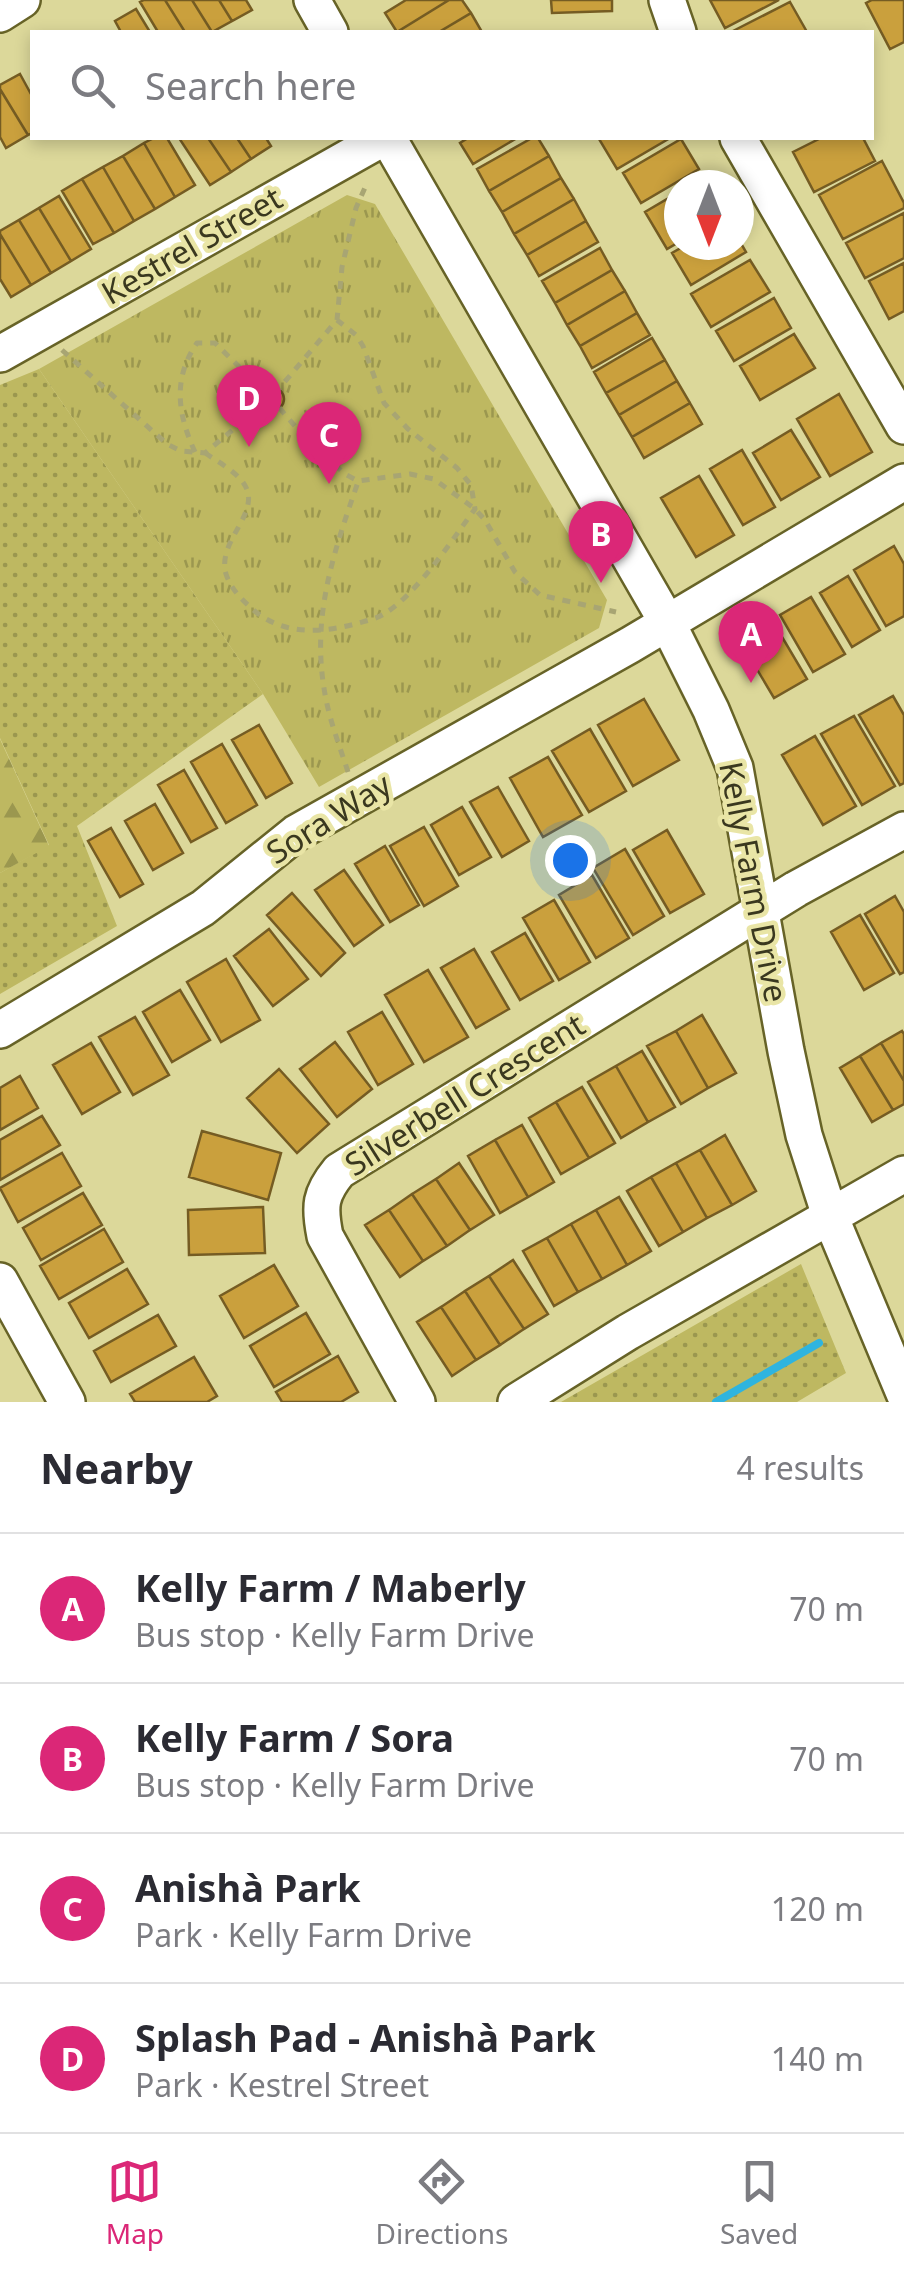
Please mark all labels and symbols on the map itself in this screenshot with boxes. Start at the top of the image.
north arrow [664,170,754,260]
street label: Kestrel Street [93,176,289,314]
pin: D [216,364,282,447]
pin: C [296,402,362,484]
pin: B [568,500,634,583]
pin: A [718,600,784,683]
street label: Kelly Farm Drive [710,758,799,1006]
street label: Sora Way [258,762,399,873]
your location [545,835,596,886]
street label: Silverbell Crescent [336,1003,592,1185]

